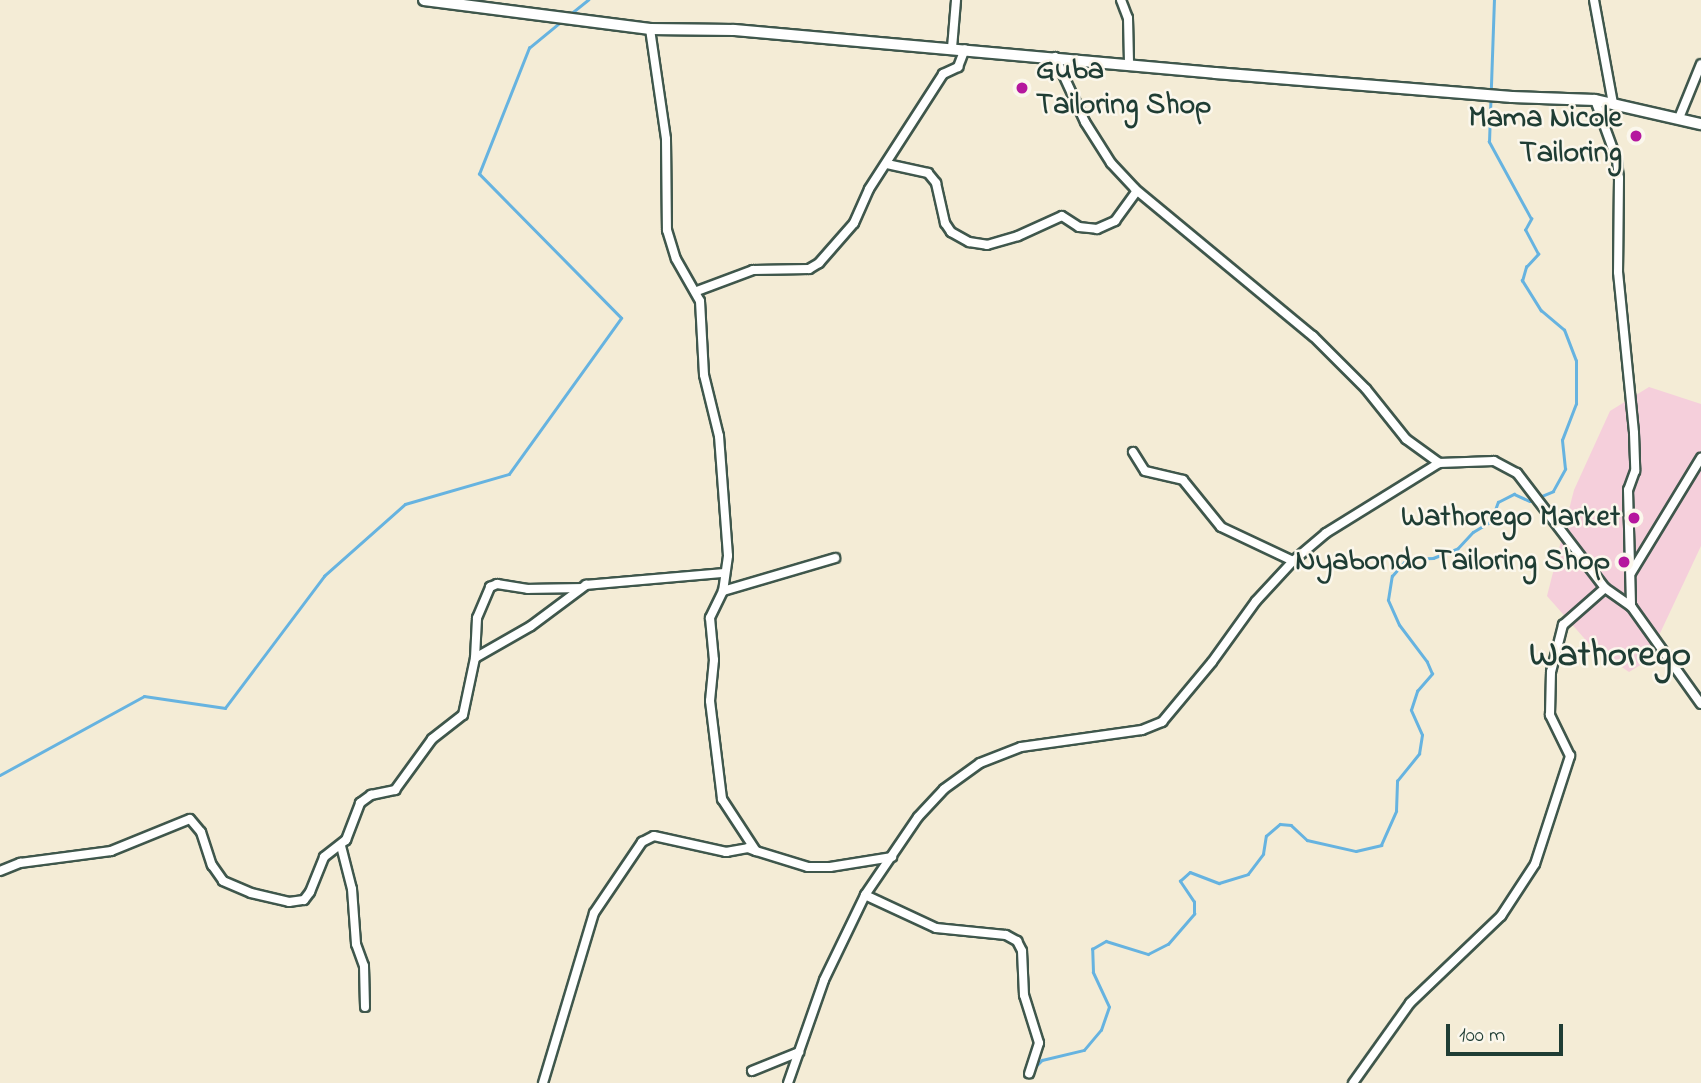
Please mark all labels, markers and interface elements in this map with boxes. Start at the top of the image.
place label: Guba Tailoring Shop [1036,53,1211,124]
marker: Guba Tailoring Shop [1014,80,1030,96]
place label: Mama Nicole Tailoring [1468,101,1622,172]
marker: Mama Nicole Tailoring [1628,128,1644,144]
place label: Wathorego Market [1401,500,1620,536]
marker: Wathorego Market [1626,510,1642,526]
place label: Nyabondo Tailoring Shop [1295,544,1610,580]
marker: Nyabondo Tailoring Shop [1616,554,1632,570]
district label: Wathorego [1529,634,1691,678]
scale bar [1449,1010,1566,1054]
text: 100 m [1459,1021,1505,1051]

